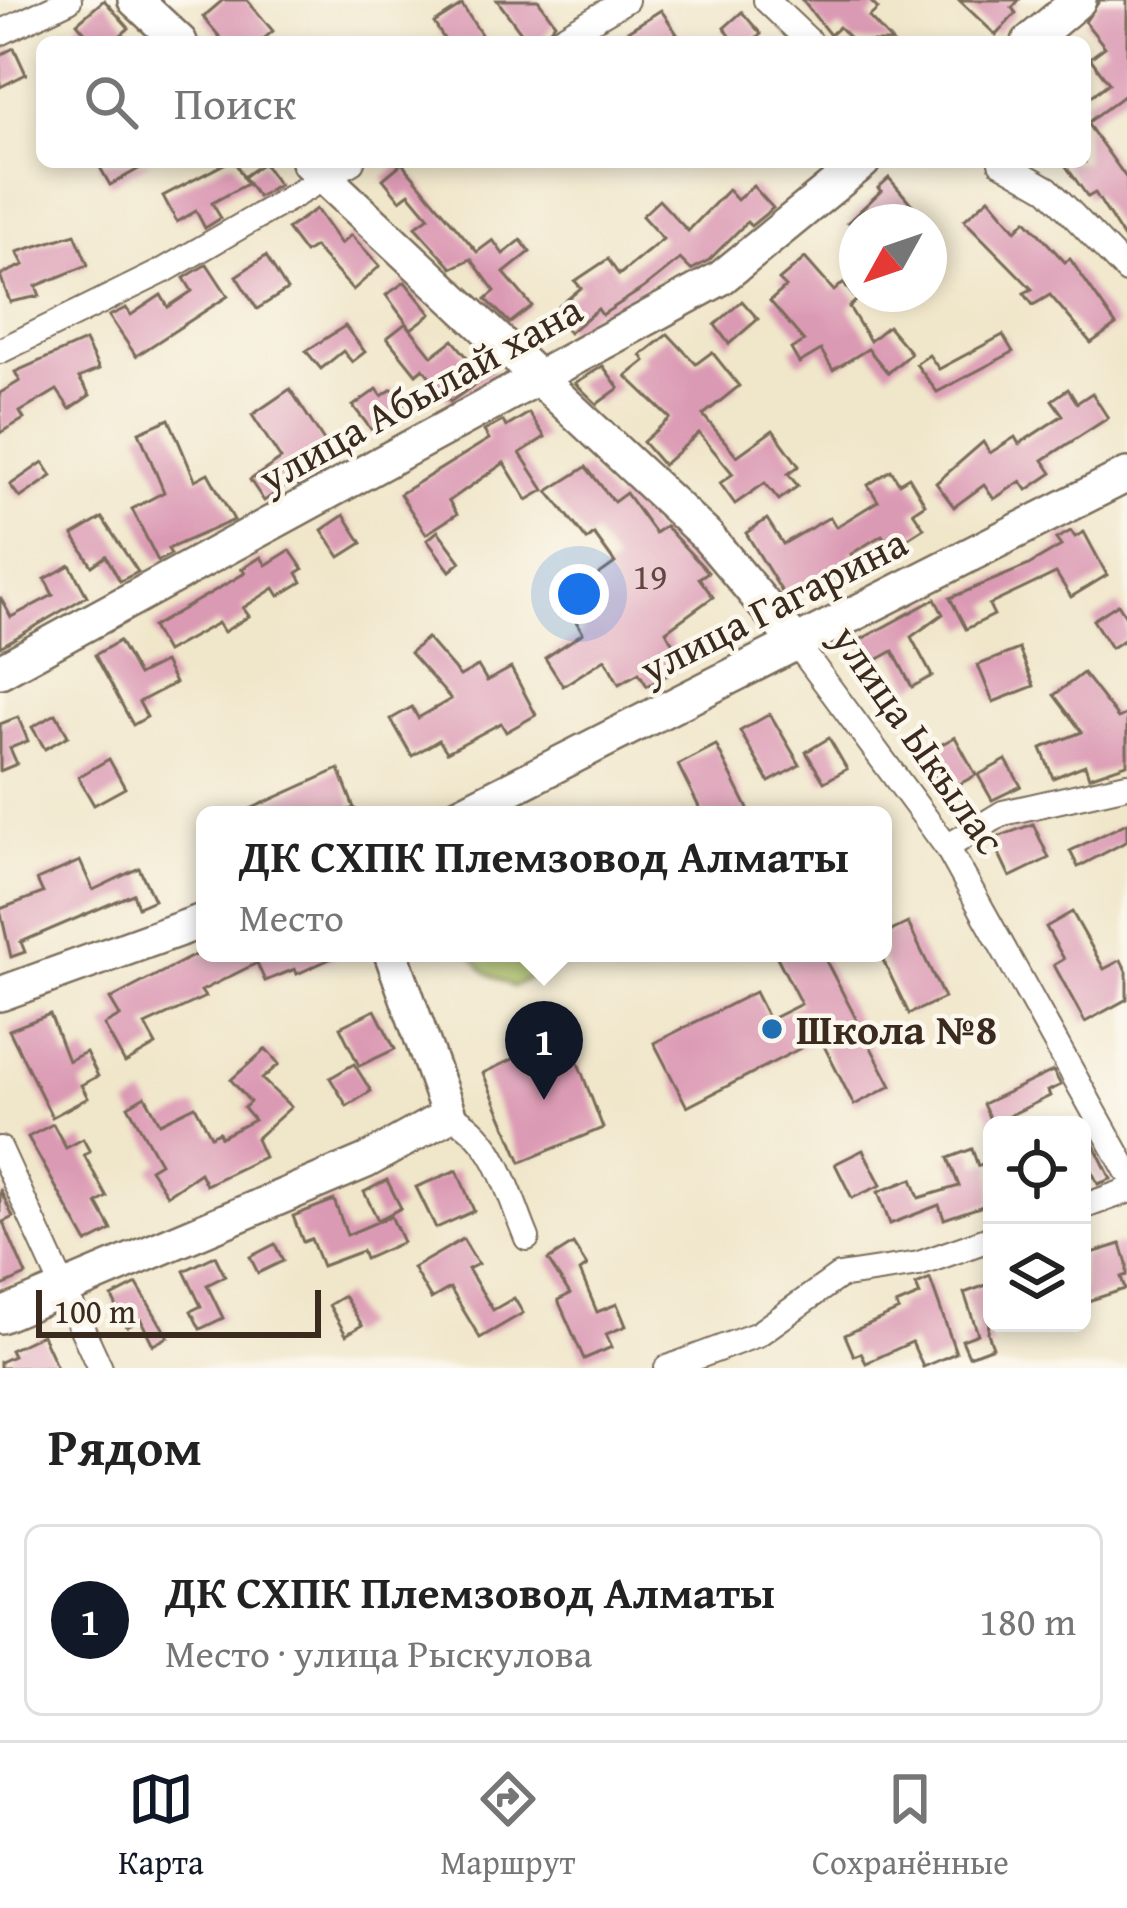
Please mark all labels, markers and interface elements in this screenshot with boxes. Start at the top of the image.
search box [36,36,1091,168]
icon: search [78,69,144,135]
text: Поиск [174,70,296,135]
north arrow [839,204,947,312]
street label: улица Абылай хана [246,278,593,507]
street label: улица Гагарина [628,511,917,699]
house number: 19 [633,549,667,602]
your location [549,564,609,624]
street label: улица Ыкылас [817,611,1021,866]
popup [196,806,892,962]
text: ДК СХПК Племзовод Алматы [239,823,849,888]
text: Место [239,888,344,945]
place label: Школа №8 [796,998,997,1059]
pin: 1 [505,1001,583,1100]
marker: Школа №8 [759,1016,785,1042]
map controls [983,1116,1091,1332]
button: locate [983,1116,1091,1224]
button: layers [983,1224,1091,1332]
scale bar [36,1284,321,1337]
text: 100 m [54,1287,136,1335]
text: Рядом [48,1409,202,1484]
text: ДК СХПК Племзовод Алматы [165,1559,775,1624]
text: 1 [80,1592,100,1649]
text: 180 m [979,1592,1076,1649]
text: Место · улица Рыскулова [165,1624,592,1681]
tab: Карта [118,1766,204,1886]
tab: Маршрут [440,1766,575,1886]
tab: Сохранённые [812,1766,1009,1886]

